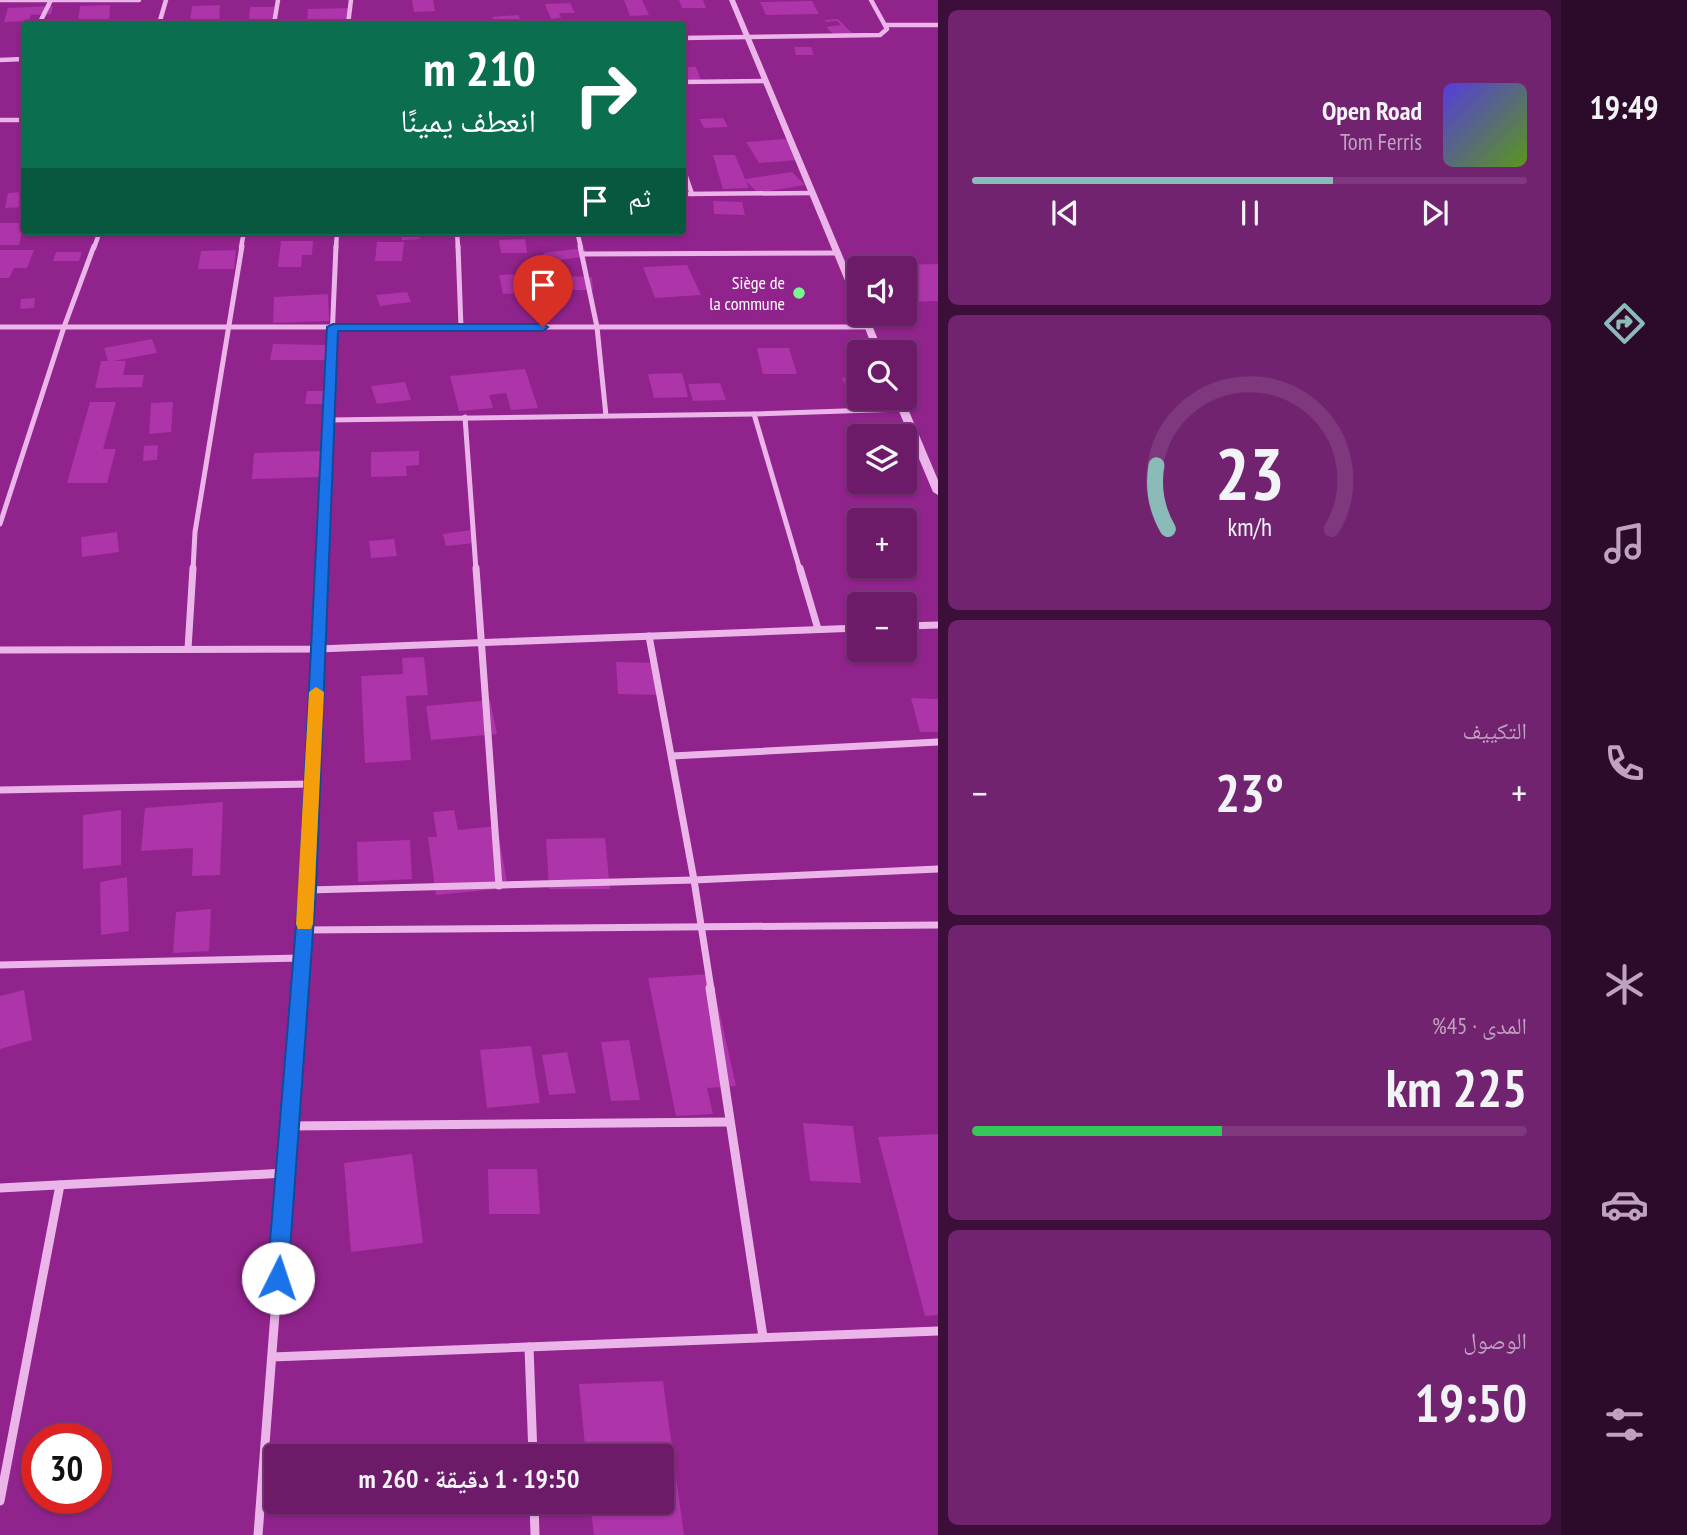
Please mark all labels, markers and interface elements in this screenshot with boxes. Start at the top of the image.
text: 210 m [423,36,536,100]
icon: right [560,49,651,140]
text: 19:49 [1589,86,1659,128]
text: Open Road [1322,94,1422,127]
text: انعطف يمينًا [400,99,536,141]
text: Tom Ferris [1340,127,1422,156]
text: ثم [628,181,651,214]
icon: arrive [576,182,614,220]
icon: previous [1046,194,1084,232]
icon: pause [1231,194,1269,232]
icon: next [1416,194,1454,232]
pin [513,255,573,327]
map controls [847,256,917,662]
button: sound [847,256,917,326]
icon: arrive [524,266,562,304]
place label: Siège de la commune [709,271,785,315]
marker: Siège de la commune [791,285,807,301]
icon: directions [1600,299,1649,348]
button: search [847,340,917,410]
button: layers [847,424,917,494]
text: 23 [1215,425,1284,519]
button: + [847,508,917,578]
text: km/h [1227,510,1272,542]
icon: music [1600,519,1649,568]
button: − [847,592,917,662]
text: التكييف [1462,716,1527,745]
icon: phone [1600,739,1649,788]
text: 23° [1215,759,1284,826]
text: − [972,768,988,817]
text: + [1511,768,1527,817]
icon: climate [1600,960,1649,1009]
text: المدى · 45% [1432,1011,1527,1040]
text: 225 km [1386,1054,1527,1121]
icon: car [1600,1180,1649,1229]
position arrow [241,1241,315,1315]
text: الوصول [1463,1326,1527,1355]
text: 19:50 [1415,1369,1527,1436]
icon: filters [1600,1400,1649,1449]
speed limit sign: 30 [21,1423,112,1514]
text: 19:50 · 1 دقيقة · 260 m [359,1462,579,1495]

